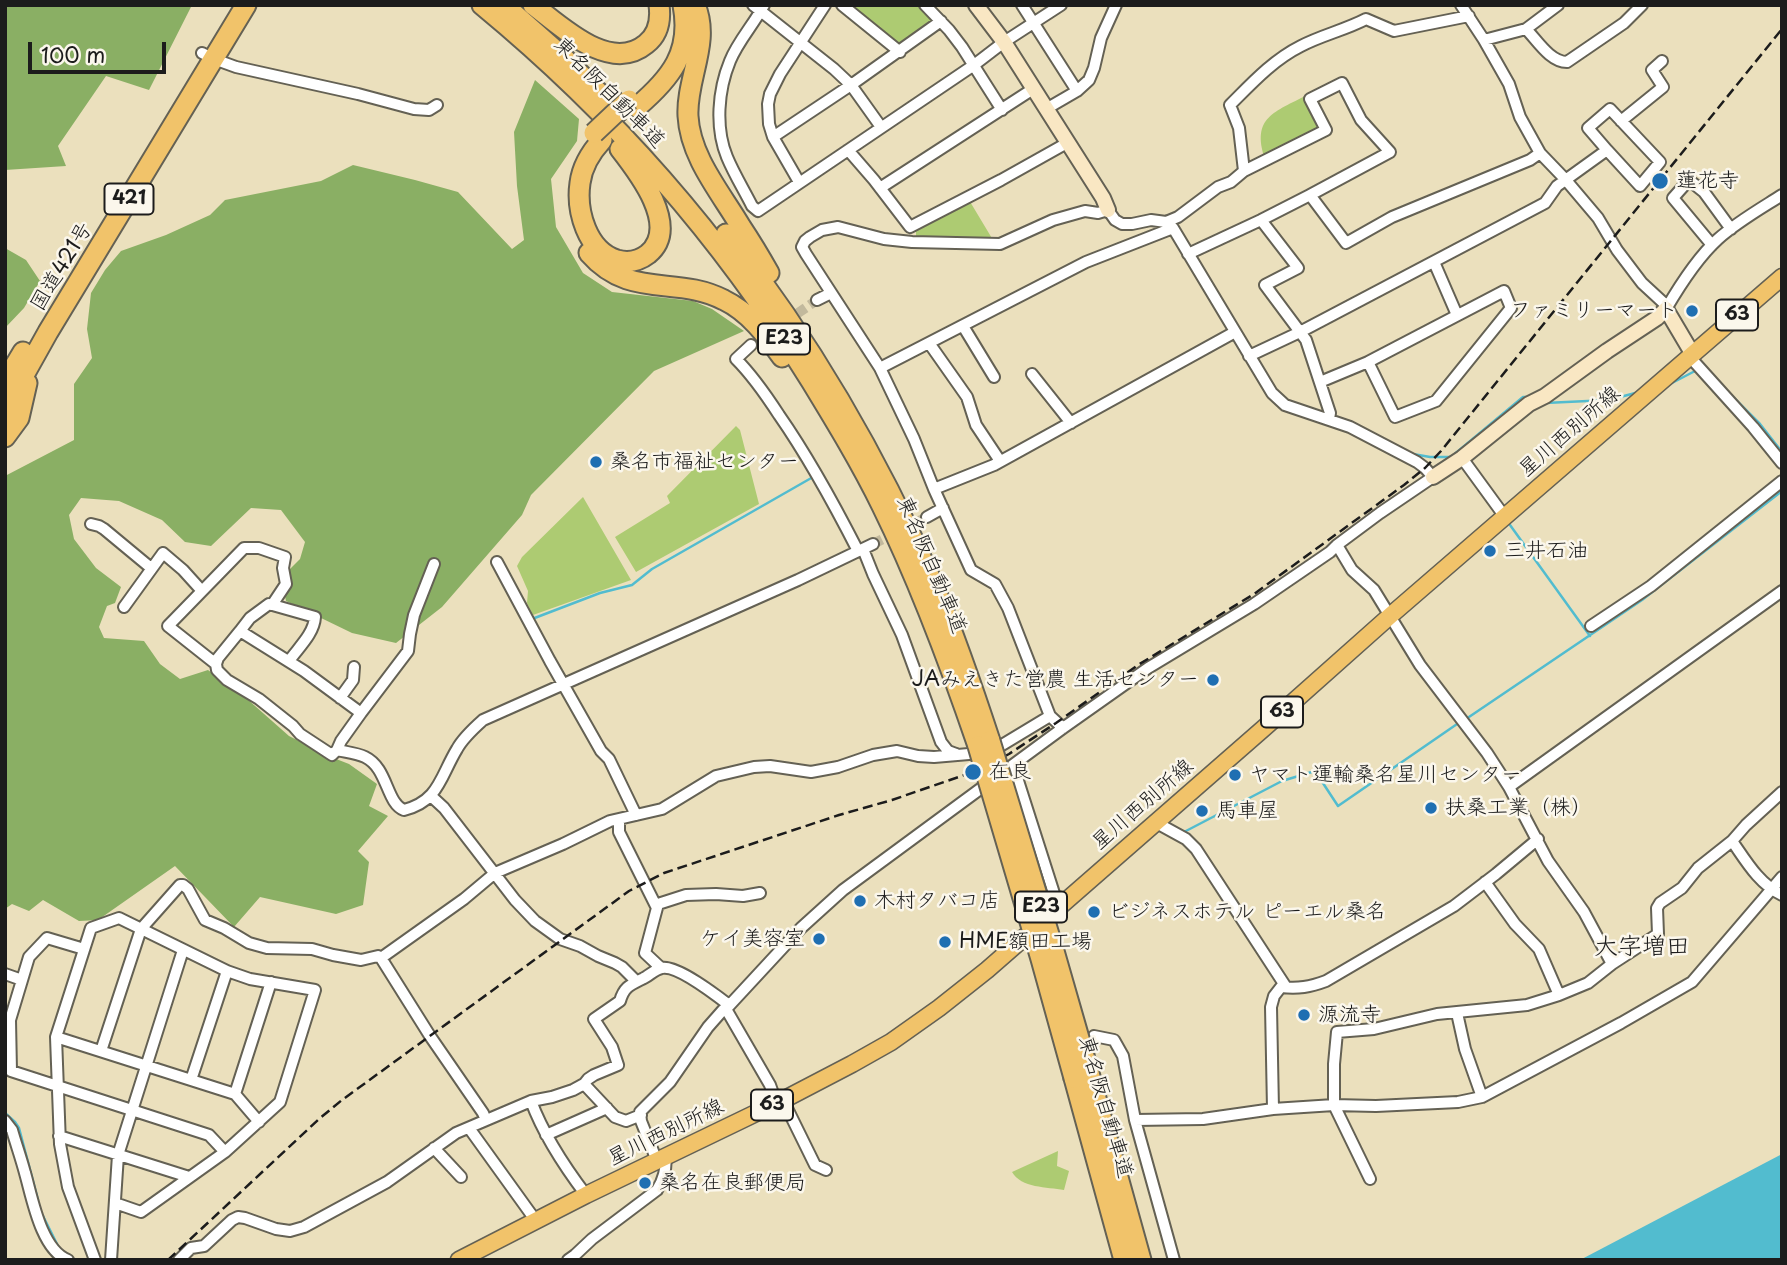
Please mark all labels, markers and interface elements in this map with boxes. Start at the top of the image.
scale bar [32,28,170,72]
street label: 東名阪自動車道 [548,32,670,154]
text: 100 m [41,38,105,70]
place label: 蓮花寺 [1676,168,1739,194]
marker: 蓮花寺 [1650,171,1670,191]
road number: 421 [104,183,154,214]
street label: 国道421号 [26,218,98,316]
place label: ファミリーマート [1510,298,1678,324]
road number: 63 [1716,300,1758,330]
marker: ファミリーマート [1684,303,1700,319]
road number: E23 [758,324,810,354]
street label: 星川西別所線 [1514,381,1626,483]
place label: 桑名市福祉センター [610,449,799,475]
marker: 桑名市福祉センター [588,454,604,470]
street label: 東名阪自動車道 [891,492,971,638]
place label: 三井石油 [1504,538,1588,564]
marker: 三井石油 [1482,543,1498,559]
place label: JAみえきた営農 生活センター [912,667,1199,693]
marker: JAみえきた営農 生活センター [1205,672,1221,688]
road number: 63 [1261,696,1303,727]
street label: 星川西別所線 [1087,754,1199,856]
place label: 在良 [989,759,1031,785]
marker: 在良 [963,762,983,782]
place label: ヤマト運輸桑名星川センター [1249,762,1522,788]
marker: ヤマト運輸桑名星川センター [1227,767,1243,783]
place label: 扶桑工業（株） [1445,795,1592,821]
place label: 馬車屋 [1216,798,1279,824]
marker: 扶桑工業（株） [1423,800,1439,816]
marker: 馬車屋 [1194,803,1210,819]
place label: 木村タバコ店 [874,888,1000,914]
road number: E23 [1015,892,1067,923]
marker: 木村タバコ店 [852,893,868,909]
place label: ビジネスホテル ピーエル桑名 [1108,899,1387,925]
marker: ビジネスホテル ピーエル桑名 [1086,904,1102,920]
place label: ケイ美容室 [700,926,805,952]
place label: HME額田工場 [959,929,1092,955]
marker: ケイ美容室 [811,931,827,947]
district label: 大字増田 [1594,933,1690,961]
marker: HME額田工場 [937,934,953,950]
place label: 源流寺 [1318,1002,1381,1028]
marker: 源流寺 [1296,1007,1312,1023]
street label: 東名阪自動車道 [1073,1033,1137,1181]
road number: 63 [751,1090,793,1120]
street label: 星川西別所線 [604,1094,728,1172]
place label: 桑名在良郵便局 [659,1170,806,1196]
marker: 桑名在良郵便局 [637,1175,653,1191]

